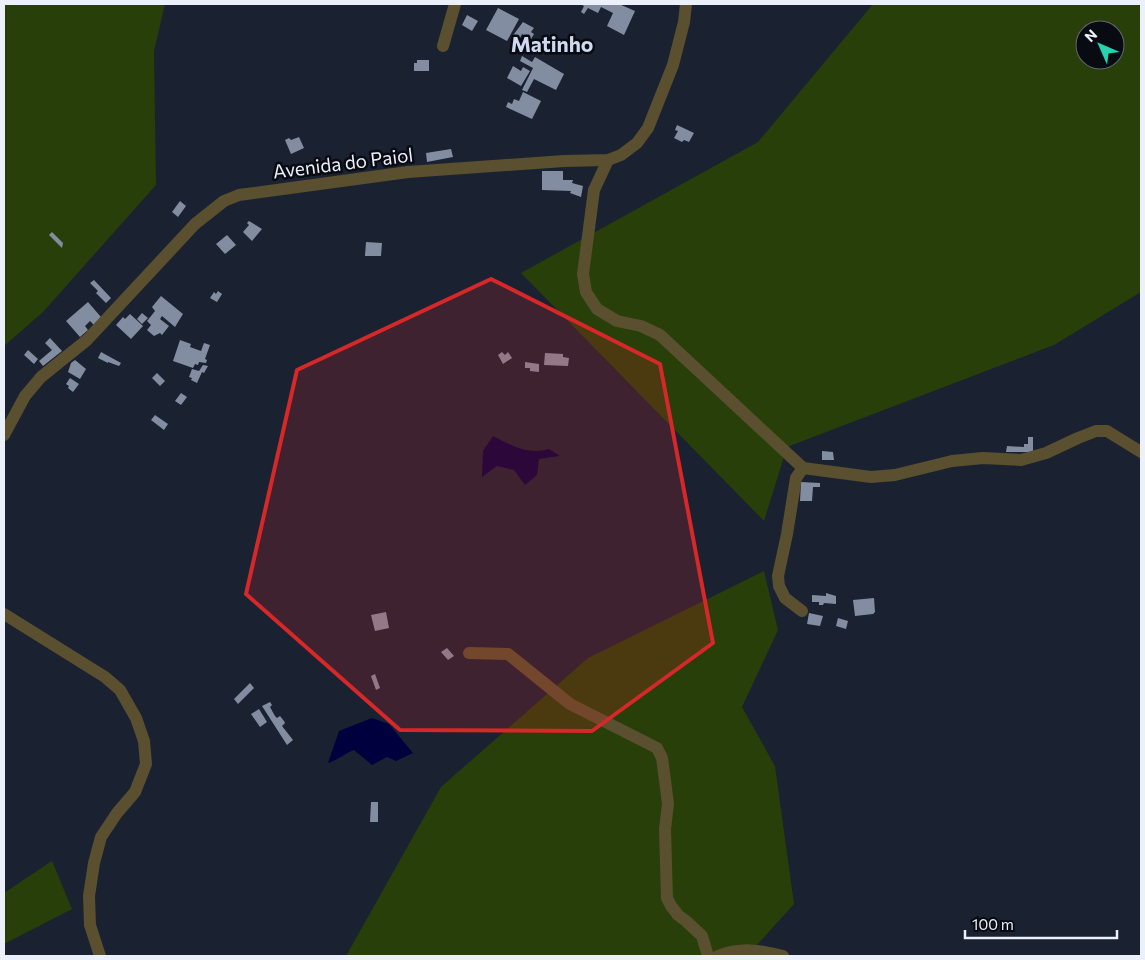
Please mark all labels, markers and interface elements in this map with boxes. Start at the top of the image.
north arrow [1075,20,1125,70]
text: N [1081,26,1100,45]
district label: Matinho [511,31,593,56]
street label: Avenida do Paiol [272,142,414,183]
scale bar [965,908,1118,940]
text: 100 m [972,915,1014,933]

